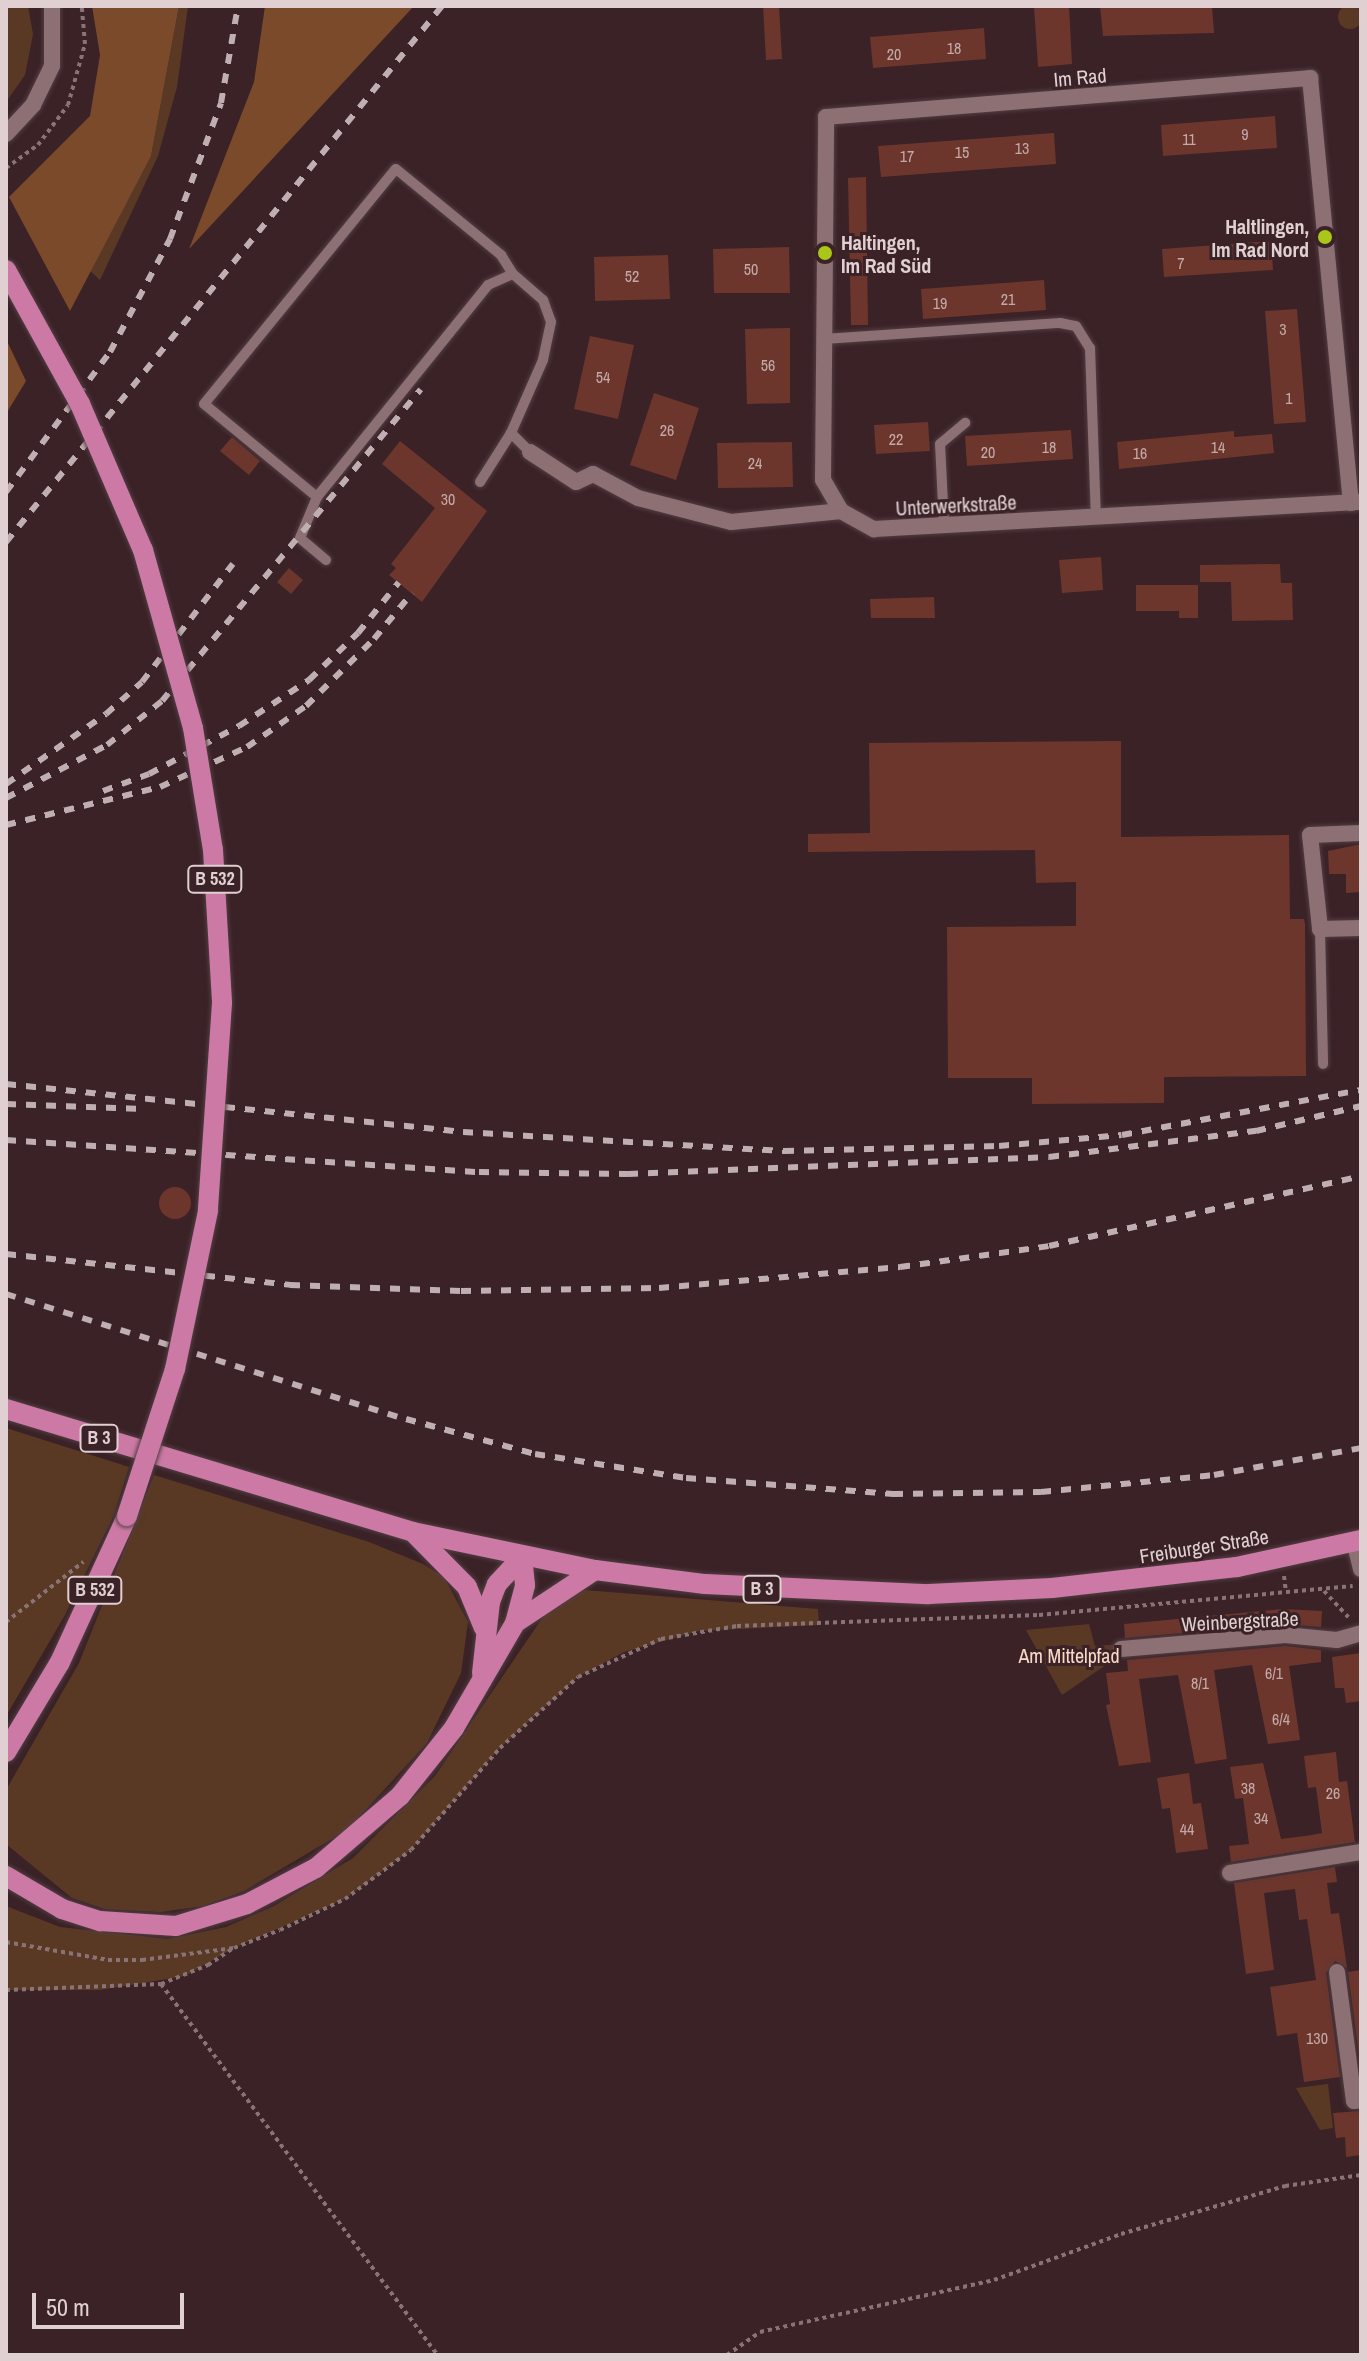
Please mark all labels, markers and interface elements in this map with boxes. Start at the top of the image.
house number: 18 [947,38,961,58]
house number: 20 [887,44,901,64]
street label: Im Rad [1053,63,1107,91]
house number: 9 [1241,124,1249,144]
house number: 11 [1182,129,1196,149]
house number: 13 [1015,138,1029,158]
house number: 15 [955,142,969,162]
house number: 17 [900,146,914,166]
place label: Haltlingen, Im Rad Nord [1212,214,1309,261]
marker: Haltlingen, Im Rad Nord [1316,228,1334,246]
place label: Haltingen, Im Rad Süd [841,230,931,277]
marker: Haltingen, Im Rad Süd [816,244,834,262]
house number: 7 [1177,253,1185,273]
house number: 50 [744,259,758,279]
house number: 52 [625,266,639,286]
house number: 21 [1001,289,1015,309]
house number: 19 [933,293,947,313]
house number: 3 [1279,319,1287,339]
house number: 56 [761,355,775,375]
house number: 54 [596,367,610,387]
house number: 1 [1285,388,1293,408]
house number: 26 [660,420,674,440]
house number: 22 [889,429,903,449]
house number: 18 [1042,437,1056,457]
house number: 14 [1211,437,1225,457]
house number: 20 [981,442,995,462]
house number: 16 [1133,443,1147,463]
house number: 24 [748,453,762,473]
house number: 30 [441,489,455,509]
street label: Unterwerkstraße [895,490,1017,520]
road number: B 532 [187,865,243,893]
road number: B 3 [79,1424,119,1452]
street label: Freiburger Straße [1138,1524,1270,1568]
road number: B 3 [742,1575,782,1603]
road number: B 532 [67,1576,123,1604]
street label: Weinbergstraße [1181,1606,1299,1636]
park label: Am Mittelpfad [1018,1643,1120,1667]
house number: 6/1 [1265,1663,1283,1683]
house number: 8/1 [1191,1673,1209,1693]
house number: 6/4 [1272,1709,1290,1729]
house number: 38 [1241,1778,1255,1798]
house number: 26 [1326,1783,1340,1803]
house number: 34 [1254,1808,1268,1828]
house number: 44 [1180,1819,1194,1839]
house number: 130 [1306,2028,1328,2048]
scale bar [36,2277,188,2327]
text: 50 m [46,2291,90,2323]

